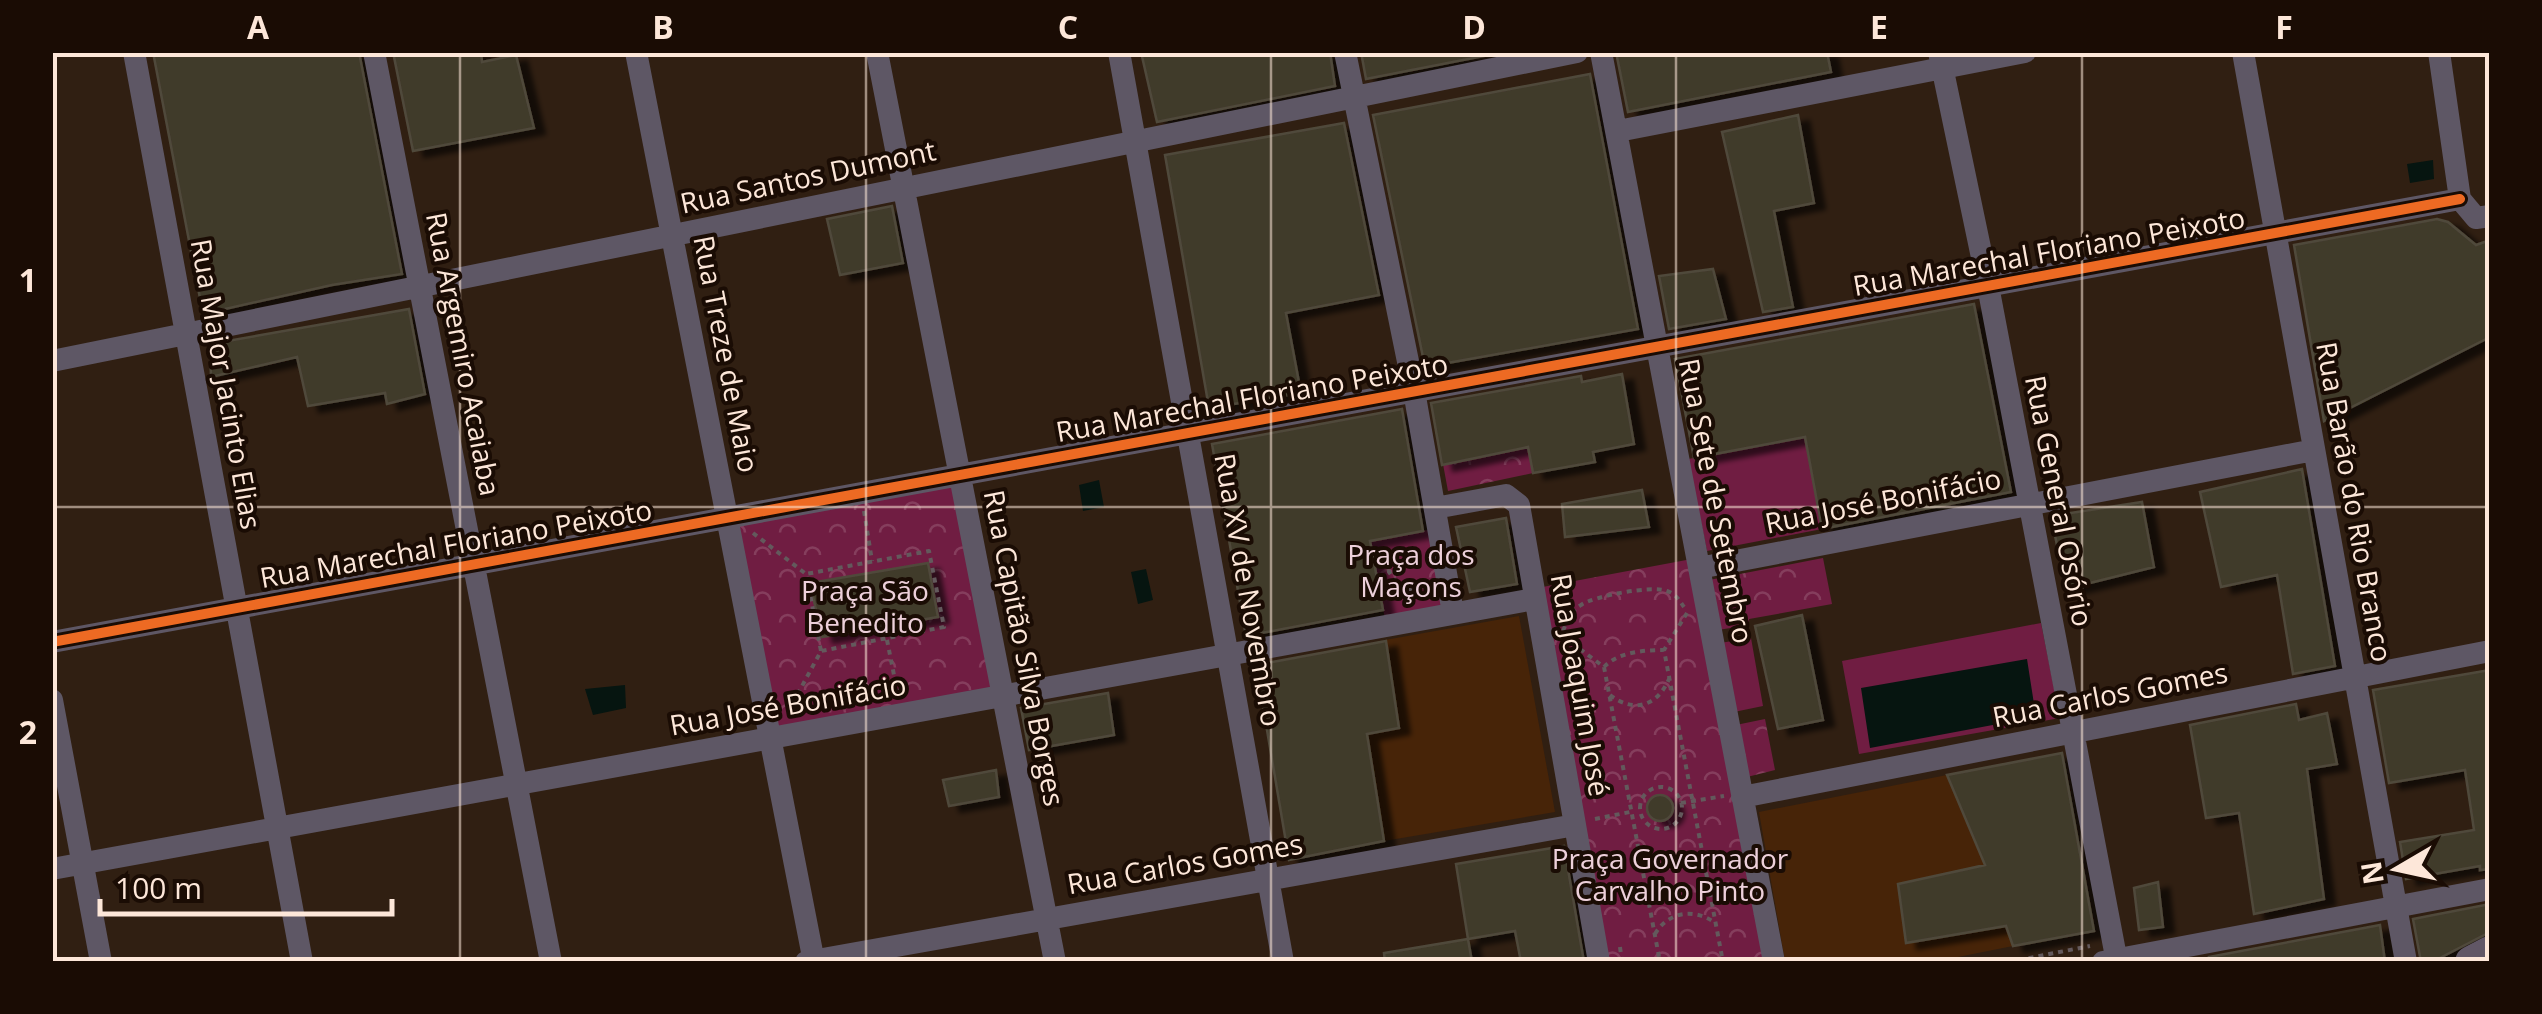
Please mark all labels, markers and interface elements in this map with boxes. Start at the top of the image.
text: A [247,5,270,48]
text: B [652,5,674,48]
text: C [1058,5,1078,48]
text: D [1462,5,1486,48]
text: E [1870,5,1888,48]
text: F [2275,5,2293,48]
street label: Rua Santos Dumont [677,130,939,222]
street label: Rua Marechal Floriano Peixoto [1850,198,2248,304]
street label: Rua Argemiro Acaiaba [418,209,510,499]
street label: Rua Treze de Maio [685,232,769,476]
street label: Rua Major Jacinto Elias [183,236,271,532]
text: 1 [19,258,37,301]
street label: Rua Barão do Rio Branco [2308,339,2402,665]
street label: Rua Marechal Floriano Peixoto [1053,344,1451,450]
street label: Rua Sete de Setembro [1671,355,1763,647]
street label: Rua General Osório [2017,372,2103,630]
street label: Rua XV de Novembro [1206,450,1292,729]
street label: Rua José Bonifácio [1762,459,2004,542]
street label: Rua Capitão Silva Borges [976,486,1074,809]
street label: Rua Marechal Floriano Peixoto [257,490,655,596]
park label: Praça dos Maçons [1347,535,1475,605]
park label: Praça São Benedito [801,571,929,641]
street label: Rua Joaquim José [1543,571,1619,799]
street label: Rua Carlos Gomes [1989,653,2231,735]
street label: Rua José Bonifácio [667,665,909,744]
text: 2 [19,710,37,753]
north arrow [2347,819,2447,919]
street label: Rua Carlos Gomes [1064,824,1306,902]
park label: Praça Governador Carvalho Pinto [1552,839,1789,909]
scale bar [100,854,392,916]
text: N [2351,859,2392,887]
text: 100 m [115,867,202,908]

